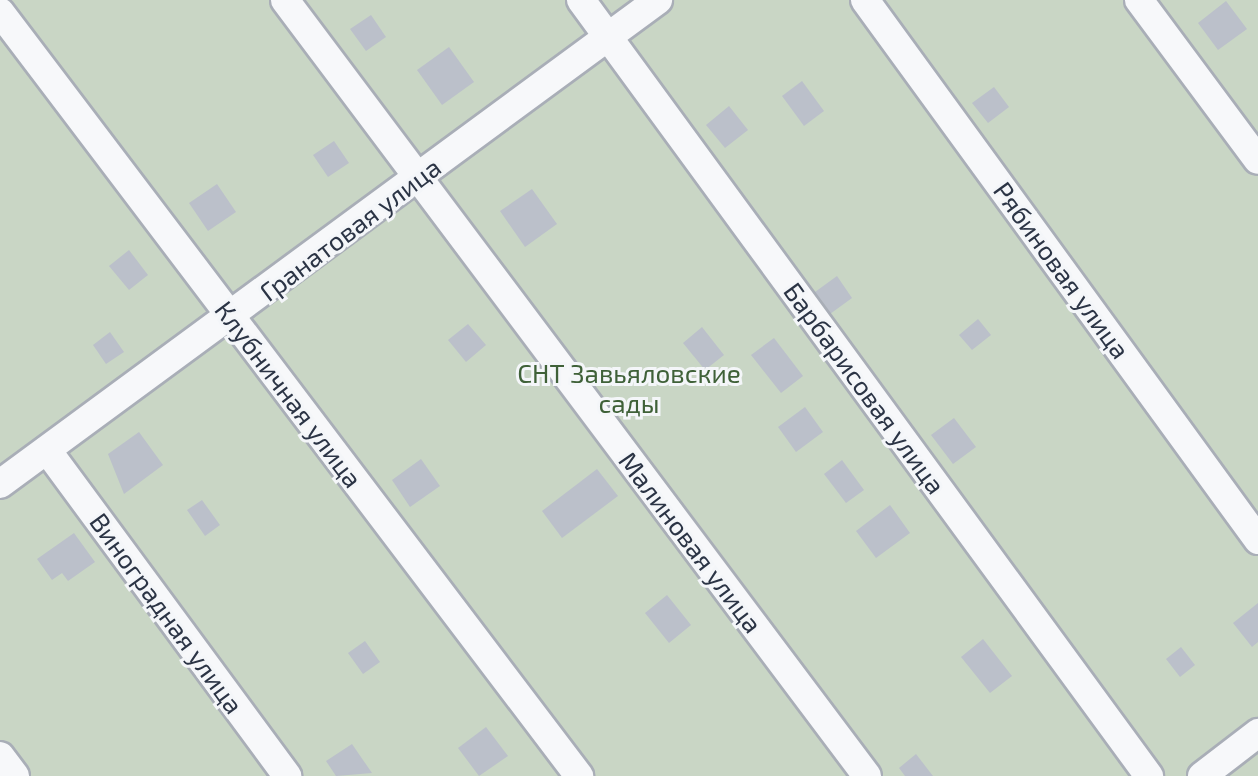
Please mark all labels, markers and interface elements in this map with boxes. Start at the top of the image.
street label: Гранатовая улица [253,151,447,307]
street label: Рябиновая улица [987,176,1137,364]
street label: Барбарисовая улица [778,276,952,500]
street label: Клубничная улица [209,295,369,493]
park label: СНТ Завьяловские сады [517,357,741,418]
street label: Малиновая улица [613,445,769,639]
street label: Виноградная улица [84,507,250,719]

